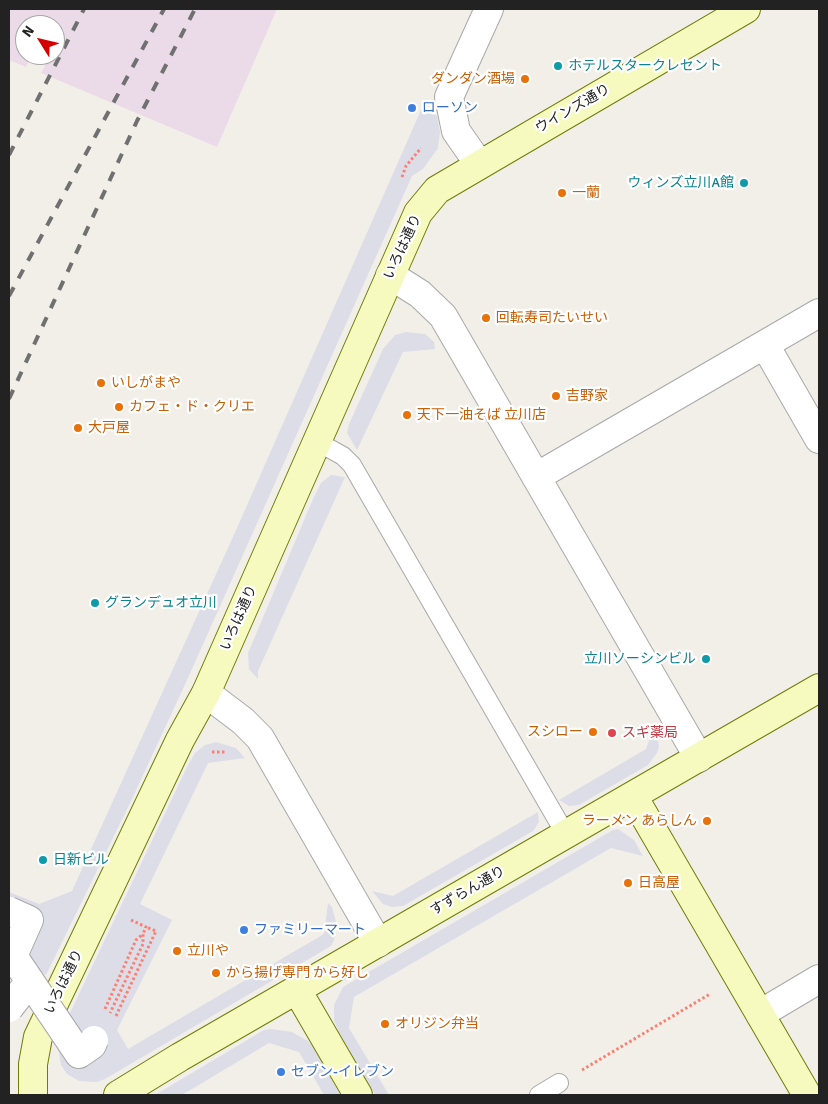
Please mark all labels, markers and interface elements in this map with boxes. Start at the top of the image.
north arrow [15,15,65,65]
text: N [19,23,38,40]
place label: ホテルスタークレセント [568,58,722,74]
marker: ホテルスタークレセント [552,60,564,72]
place label: ダンダン酒場 [431,71,515,87]
marker: ダンダン酒場 [519,73,531,85]
street label: ウインズ通り [532,81,614,137]
place label: ローソン [422,100,478,116]
marker: ローソン [406,102,418,114]
place label: ウィンズ立川A館 [627,175,734,191]
marker: ウィンズ立川A館 [738,177,750,189]
place label: 一蘭 [572,185,600,201]
marker: 一蘭 [556,187,568,199]
street label: いろは通り [381,212,425,282]
place label: 回転寿司たいせい [496,310,608,326]
marker: 回転寿司たいせい [480,312,492,324]
place label: いしがまや [111,375,181,391]
marker: いしがまや [95,377,107,389]
place label: 吉野家 [566,388,608,404]
marker: 吉野家 [550,390,562,402]
place label: カフェ・ド・クリエ [129,399,255,415]
marker: カフェ・ド・クリエ [113,401,125,413]
place label: 天下一油そば 立川店 [417,407,546,423]
marker: 天下一油そば 立川店 [401,409,413,421]
place label: 大戸屋 [88,420,130,436]
marker: 大戸屋 [72,422,84,434]
street label: いろは通り [217,583,261,653]
place label: グランデュオ立川 [105,595,217,611]
marker: グランデュオ立川 [89,597,101,609]
place label: 立川ソーシンビル [584,651,696,667]
marker: 立川ソーシンビル [700,653,712,665]
place label: スシロー [527,724,583,740]
place label: スギ薬局 [622,725,678,741]
marker: スシロー [587,726,599,738]
marker: スギ薬局 [606,727,618,739]
place label: ラーメン あらしん [582,813,697,829]
marker: ラーメン あらしん [701,815,713,827]
place label: 日新ビル [53,852,109,868]
marker: 日新ビル [37,854,49,866]
street label: すずらん通り [427,863,509,919]
place label: 日高屋 [638,875,680,891]
marker: 日高屋 [622,877,634,889]
place label: ファミリーマート [254,922,366,938]
marker: ファミリーマート [238,924,250,936]
place label: 立川や [187,943,229,959]
marker: 立川や [171,945,183,957]
street label: いろは通り [41,947,87,1017]
place label: から揚げ専門 から好し [226,965,369,981]
marker: から揚げ専門 から好し [210,967,222,979]
place label: オリジン弁当 [395,1016,479,1032]
marker: オリジン弁当 [379,1018,391,1030]
place label: セブン-イレブン [291,1064,394,1080]
marker: セブン-イレブン [275,1066,287,1078]

